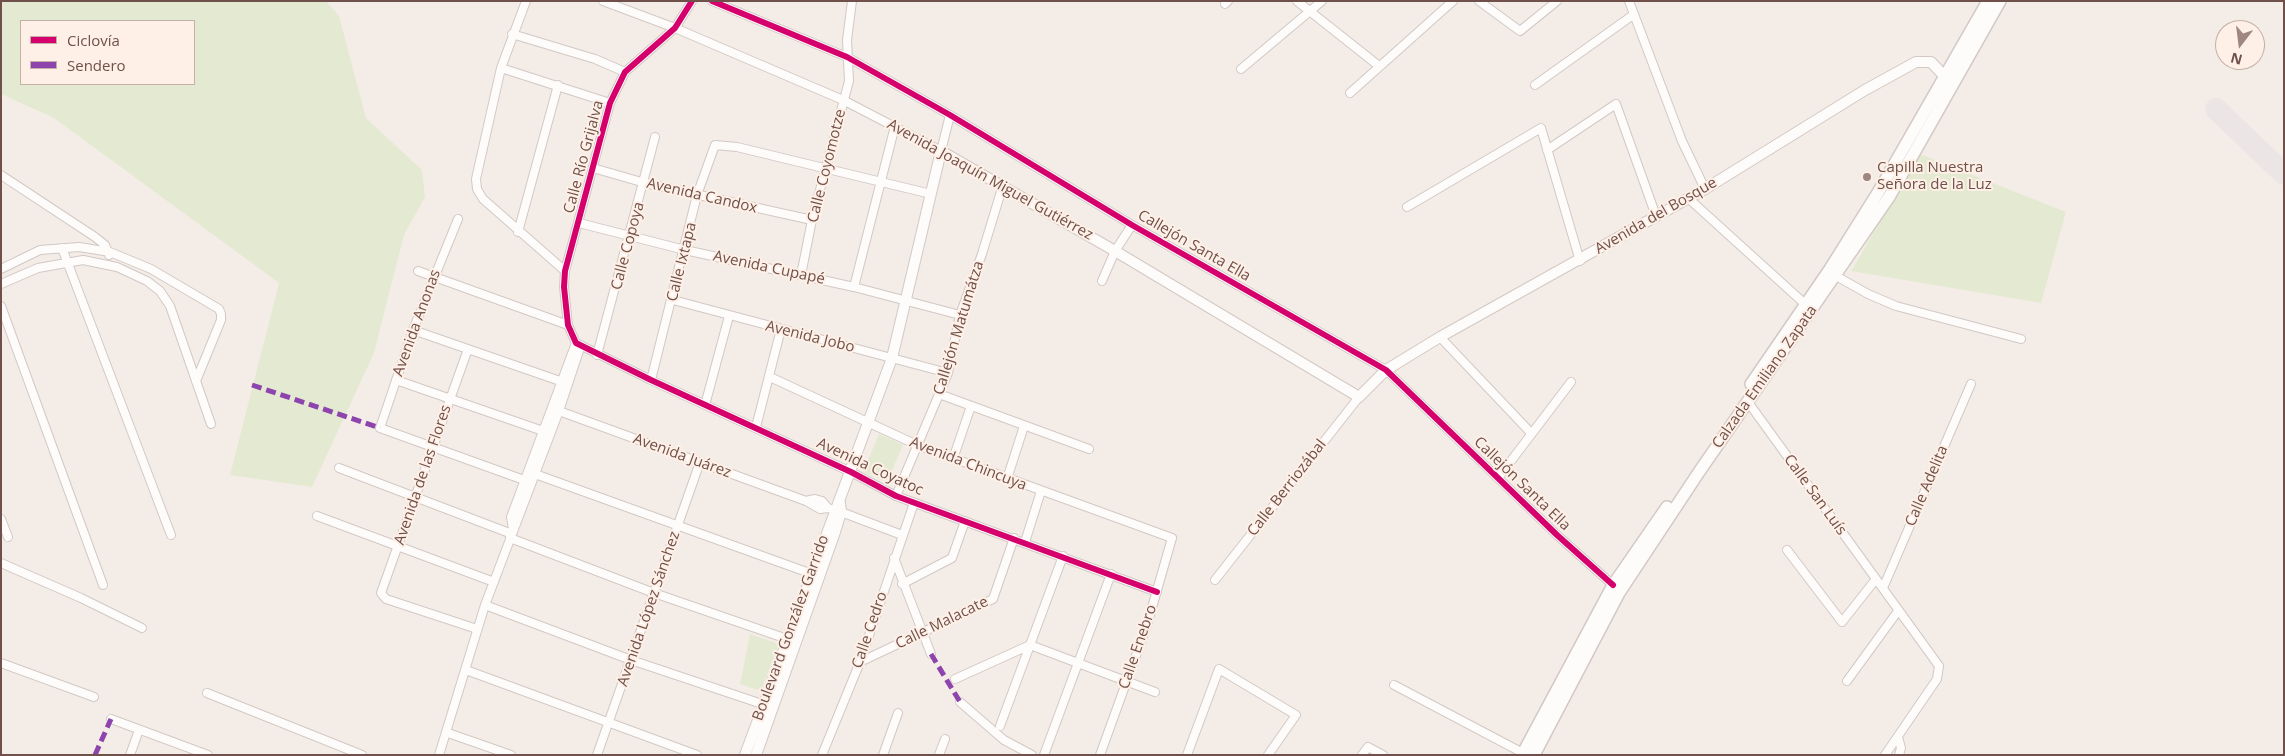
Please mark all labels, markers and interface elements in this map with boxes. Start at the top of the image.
legend [20,20,195,85]
north arrow [2215,20,2265,70]
text: Ciclovía [67,30,120,50]
text: N [2228,48,2244,70]
text: Sendero [67,55,126,75]
street label: Calle Río Grijalva [560,99,608,215]
street label: Calle Coyomotze [804,107,850,225]
street label: Avenida Joaquín Miguel Gutiérrez [884,116,1096,244]
place label: Capilla Nuestra Señora de la Luz [1877,159,1992,194]
marker: Capilla Nuestra Señora de la Luz [1861,171,1873,183]
street label: Avenida del Bosque [1592,174,1720,258]
street label: Avenida Candox [645,175,759,217]
street label: Calle Copoya [608,200,648,292]
street label: Callejón Santa Ella [1134,206,1254,286]
street label: Calle Ixtapa [663,221,701,303]
street label: Avenida Cupapé [712,247,826,289]
street label: Callejón Matumátza [930,259,988,397]
street label: Avenida Anonas [389,267,445,379]
street label: Calzada Emiliano Zapata [1709,302,1821,452]
street label: Avenida Jobo [764,317,856,357]
street label: Avenida de las Flores [391,403,455,547]
street label: Avenida Juárez [631,430,733,482]
street label: Avenida Chincuya [907,433,1029,495]
street label: Callejón Santa Ella [1470,433,1574,535]
street label: Avenida Coyatoc [814,434,926,500]
street label: Calle Berriozábal [1244,436,1330,540]
street label: Calle Adelita [1902,443,1952,529]
street label: Calle San Luís [1780,451,1850,539]
street label: Avenida López Sánchez [614,529,684,689]
street label: Boulevard González Garrido [749,533,833,723]
street label: Calle Cedro [848,589,892,671]
street label: Calle Malacate [893,593,991,653]
street label: Calle Enebro [1115,602,1161,692]

